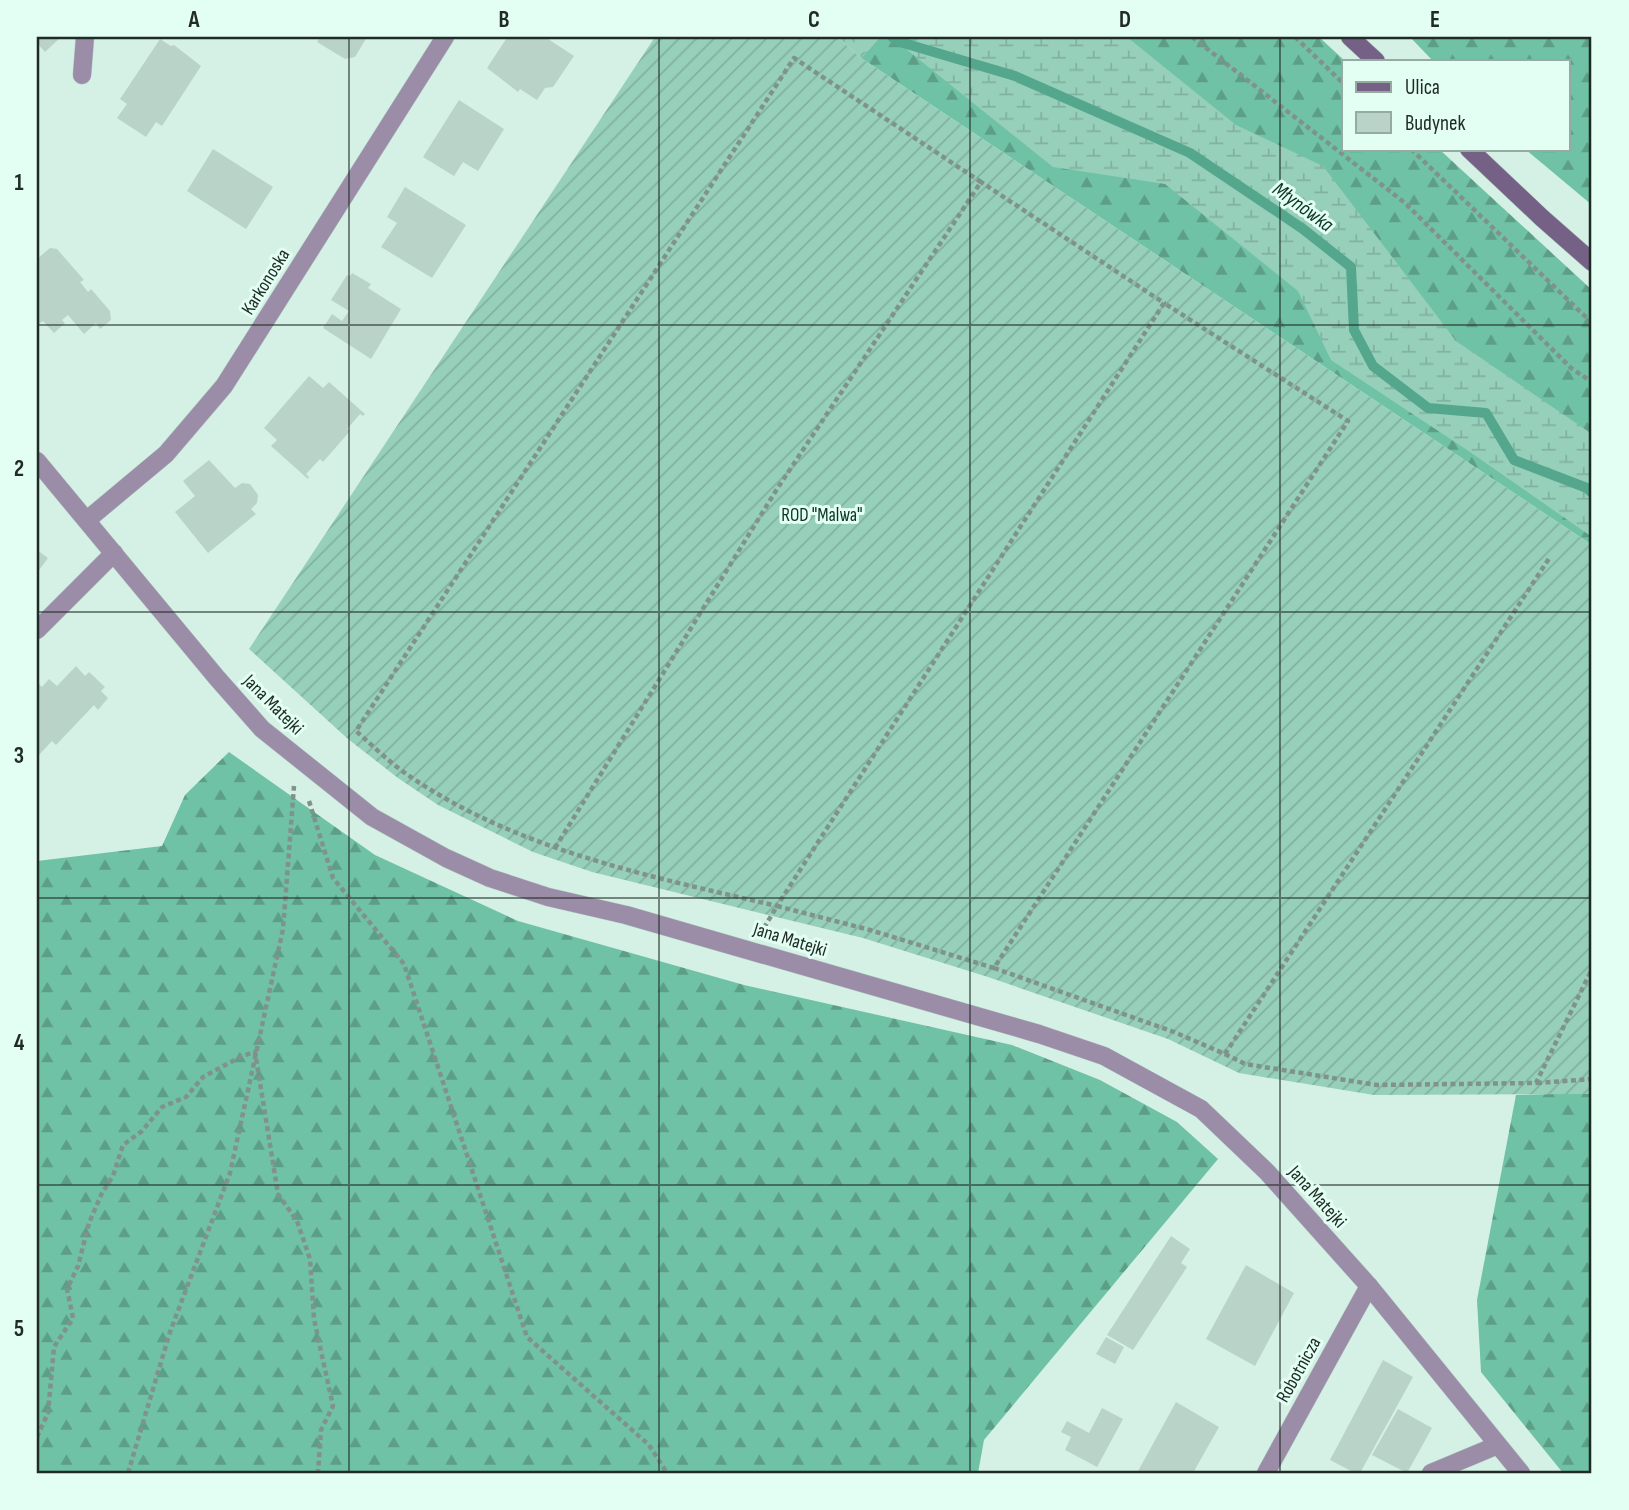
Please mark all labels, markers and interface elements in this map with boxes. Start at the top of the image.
text: A [188,6,201,34]
text: B [499,6,510,34]
text: C [808,6,820,34]
text: D [1119,6,1131,34]
text: E [1430,6,1440,34]
legend [1342,60,1570,150]
text: Ulica [1405,75,1440,100]
text: Budynek [1405,111,1465,136]
text: 1 [14,169,24,197]
water label: Młynówka [1268,177,1339,238]
street label: Karkonoska [237,245,295,319]
text: 2 [14,455,24,483]
park label: ROD "Malwa" [781,504,863,527]
street label: Jana Matejki [237,669,308,740]
text: 3 [14,742,24,770]
street label: Jana Matejki [749,918,830,962]
text: 4 [14,1029,25,1057]
street label: Jana Matejki [1282,1160,1351,1233]
text: 5 [14,1315,24,1343]
street label: Robotnicza [1272,1333,1326,1407]

